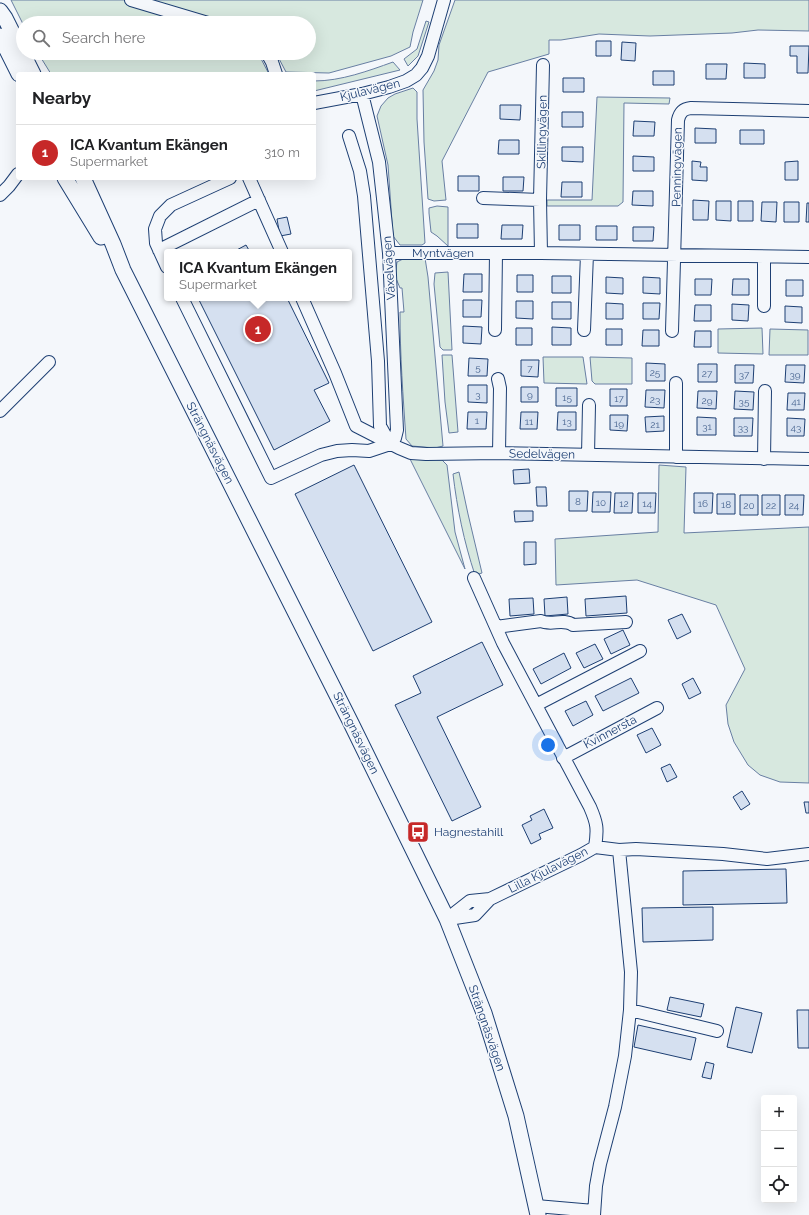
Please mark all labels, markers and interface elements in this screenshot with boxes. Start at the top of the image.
search box [16,16,316,60]
icon: search [30,27,52,49]
text: Search here [62,29,145,47]
street label: Kjulavägen [339,76,401,104]
text: Nearby [32,88,91,108]
street label: Skillingvägen [534,95,550,169]
street label: Penningvägen [669,127,685,207]
text: ICA Kvantum Ekängen [70,136,228,154]
text: 1 [42,145,48,160]
text: 310 m [264,145,300,160]
text: Supermarket [70,154,148,169]
street label: Växelvägen [380,236,398,300]
street label: Myntvägen [412,246,474,260]
popup [164,249,352,301]
text: ICA Kvantum Ekängen [179,259,337,277]
text: Supermarket [179,277,257,292]
pin: 1 [245,314,271,344]
house number: 5 [475,362,481,373]
house number: 7 [527,363,533,374]
house number: 25 [650,367,661,378]
house number: 27 [702,368,713,379]
house number: 37 [739,369,750,380]
house number: 39 [789,369,801,380]
house number: 3 [475,389,481,400]
house number: 9 [527,389,533,400]
house number: 15 [562,392,572,403]
house number: 17 [614,393,624,404]
house number: 23 [650,394,660,405]
house number: 29 [701,395,713,406]
house number: 35 [739,396,750,407]
house number: 41 [791,396,802,407]
street label: Strängnäsvägen [183,400,237,486]
house number: 1 [475,415,480,426]
house number: 11 [525,416,534,427]
house number: 13 [562,416,572,427]
house number: 19 [614,418,624,429]
house number: 21 [650,419,660,430]
house number: 31 [702,421,713,432]
house number: 33 [738,422,748,433]
house number: 43 [791,422,801,433]
street label: Sedelvägen [509,446,575,462]
house number: 8 [575,496,581,507]
house number: 10 [596,497,606,508]
house number: 12 [619,498,629,509]
house number: 14 [642,498,652,509]
house number: 16 [698,498,708,509]
house number: 18 [721,499,731,510]
house number: 20 [743,500,755,511]
house number: 22 [766,500,776,511]
house number: 24 [789,500,800,511]
street label: Strängnäsvägen [330,690,382,776]
street label: Kvinnersta [581,712,639,752]
your location [538,735,558,755]
bus stop icon: Hagnestahill [405,819,431,845]
place label: Hagnestahill [434,825,504,839]
street label: Lilla Kjulavägen [506,844,590,896]
street label: Strängnäsvägen [466,983,508,1073]
map controls [761,1095,797,1203]
button: + [761,1095,797,1131]
button: − [761,1131,797,1167]
button: locate [761,1167,797,1203]

